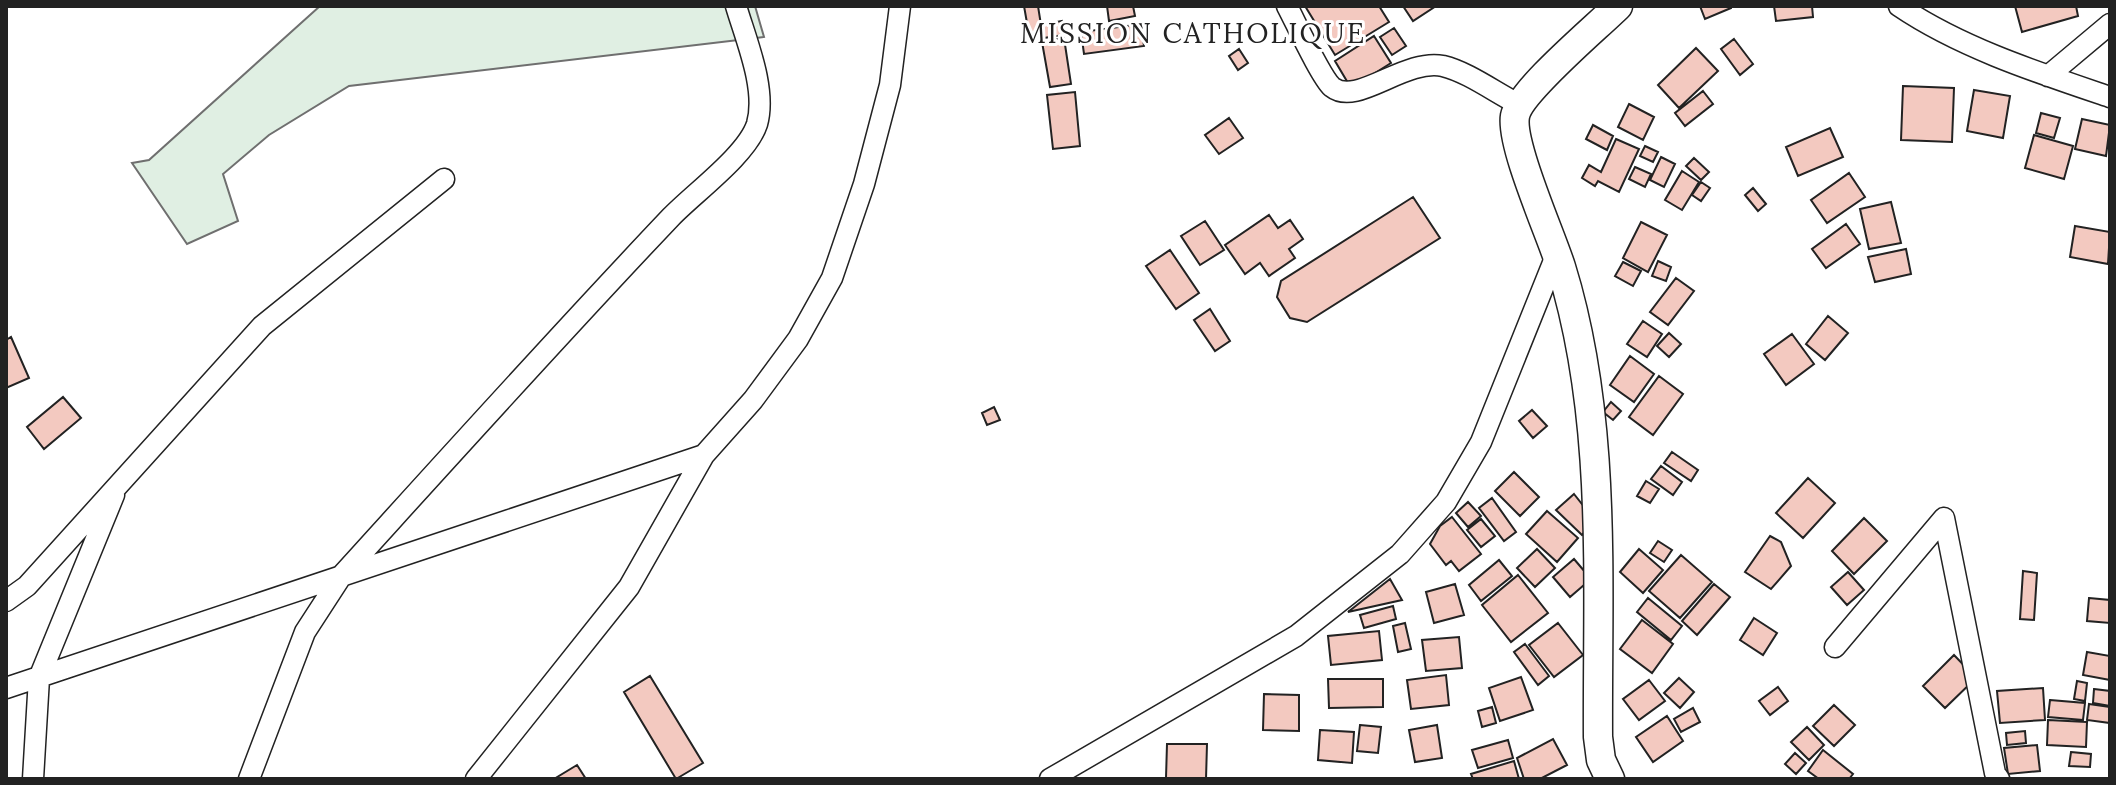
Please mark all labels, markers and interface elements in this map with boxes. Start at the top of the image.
district label: MISSION CATHOLIQUE [1020,15,1366,51]

